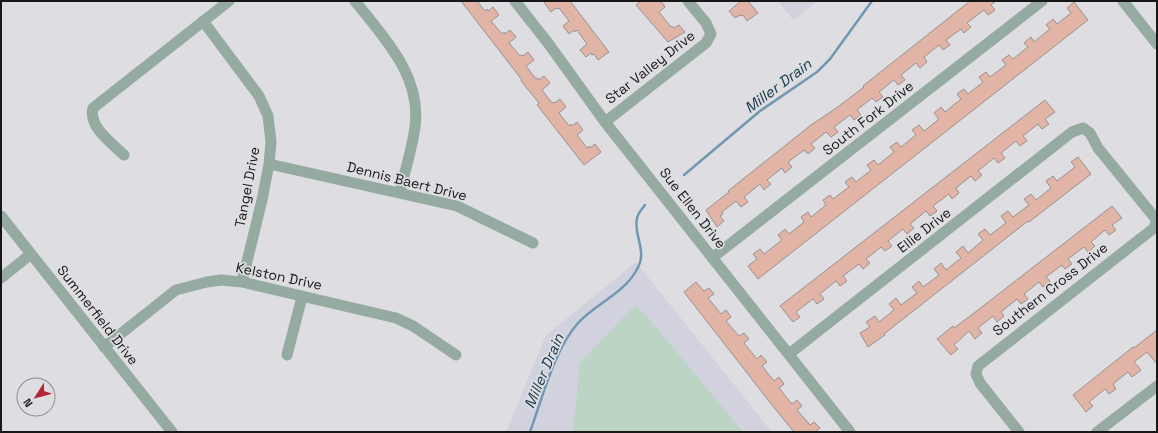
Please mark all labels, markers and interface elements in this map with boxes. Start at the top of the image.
street label: Star Valley Drive [602,26,698,108]
water label: Miller Drain [740,54,816,117]
street label: South Fork Drive [819,77,917,159]
street label: Tangel Drive [230,145,264,229]
street label: Dennis Baert Drive [345,157,469,205]
street label: Sue Ellen Drive [656,164,730,252]
street label: Ellie Drive [893,203,955,257]
street label: Southern Cross Drive [989,238,1111,340]
street label: Kelston Drive [234,258,324,294]
street label: Summerfield Drive [53,261,143,369]
water label: Miller Drain [519,330,568,411]
north arrow [16,377,56,417]
text: N [20,396,36,410]

